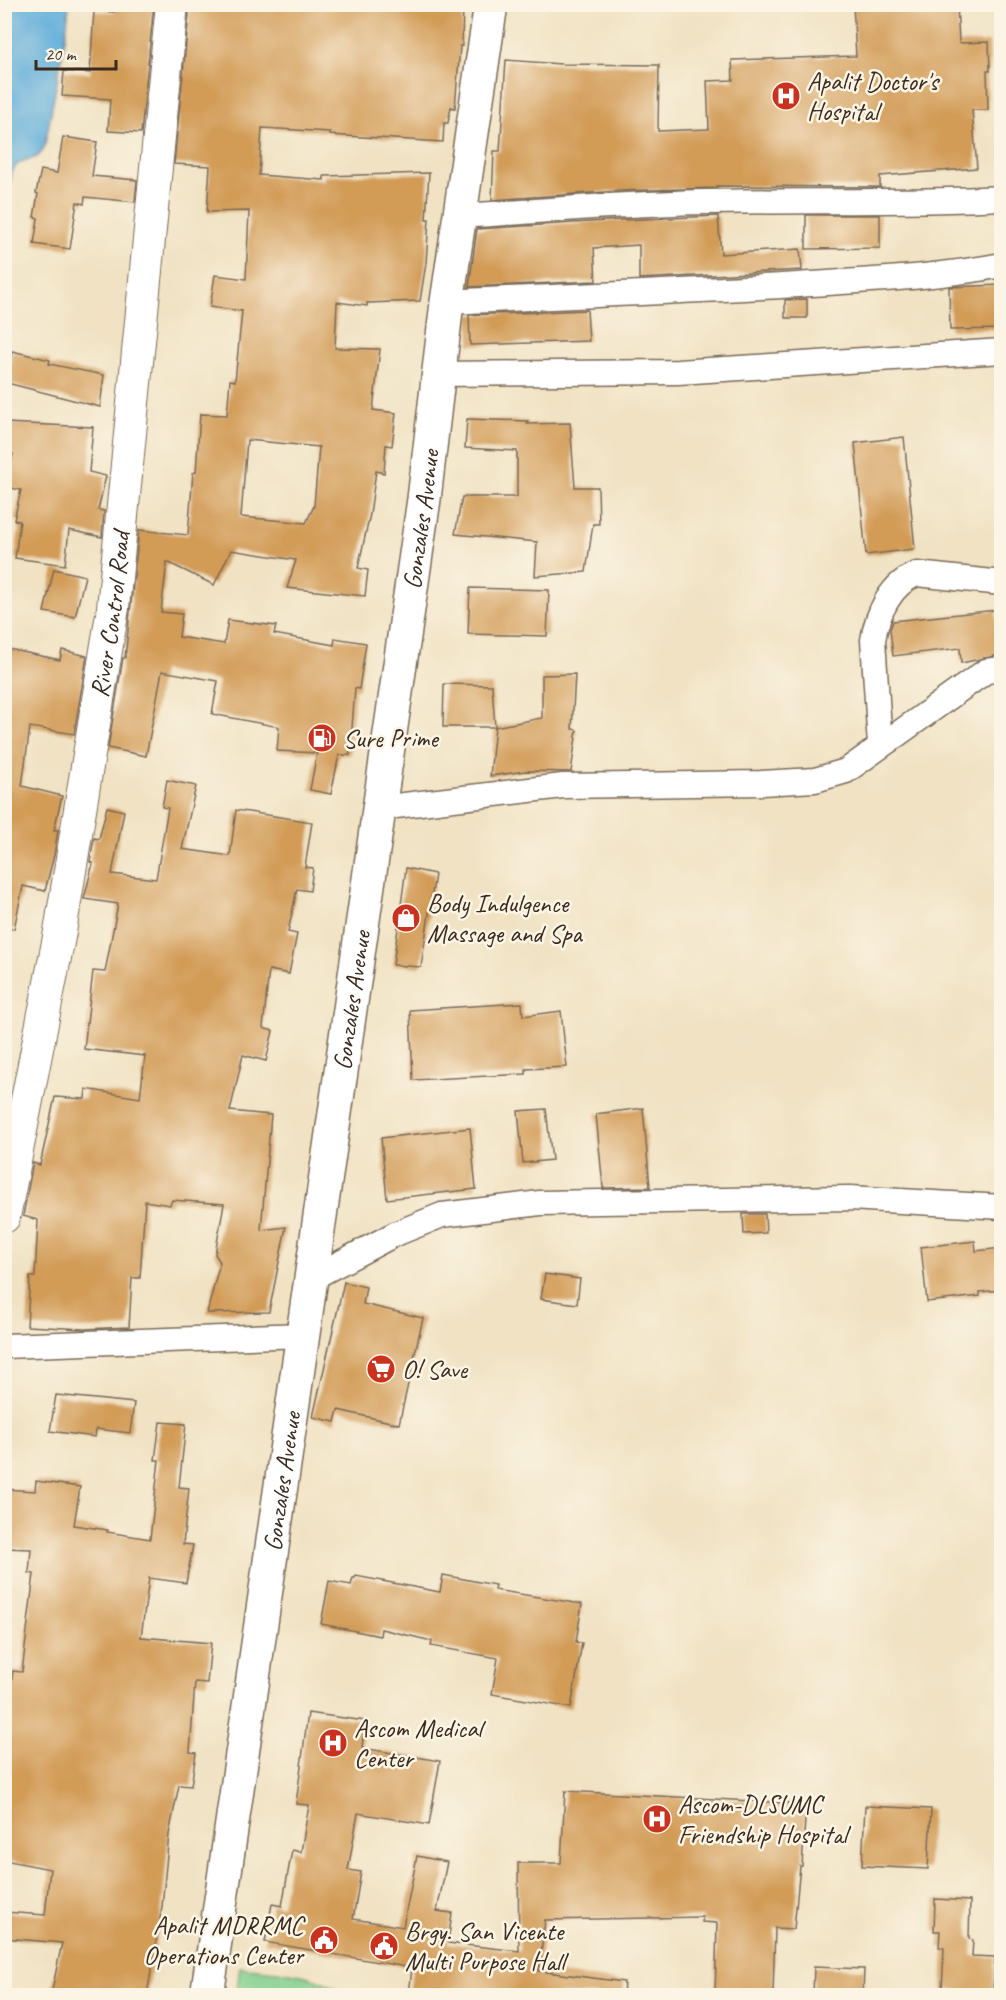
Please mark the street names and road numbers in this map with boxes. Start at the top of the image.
street label: Gonzales Avenue [395,447,447,591]
street label: River Control Road [83,526,138,700]
street label: Gonzales Avenue [325,927,378,1072]
street label: Gonzales Avenue [256,1408,309,1553]

